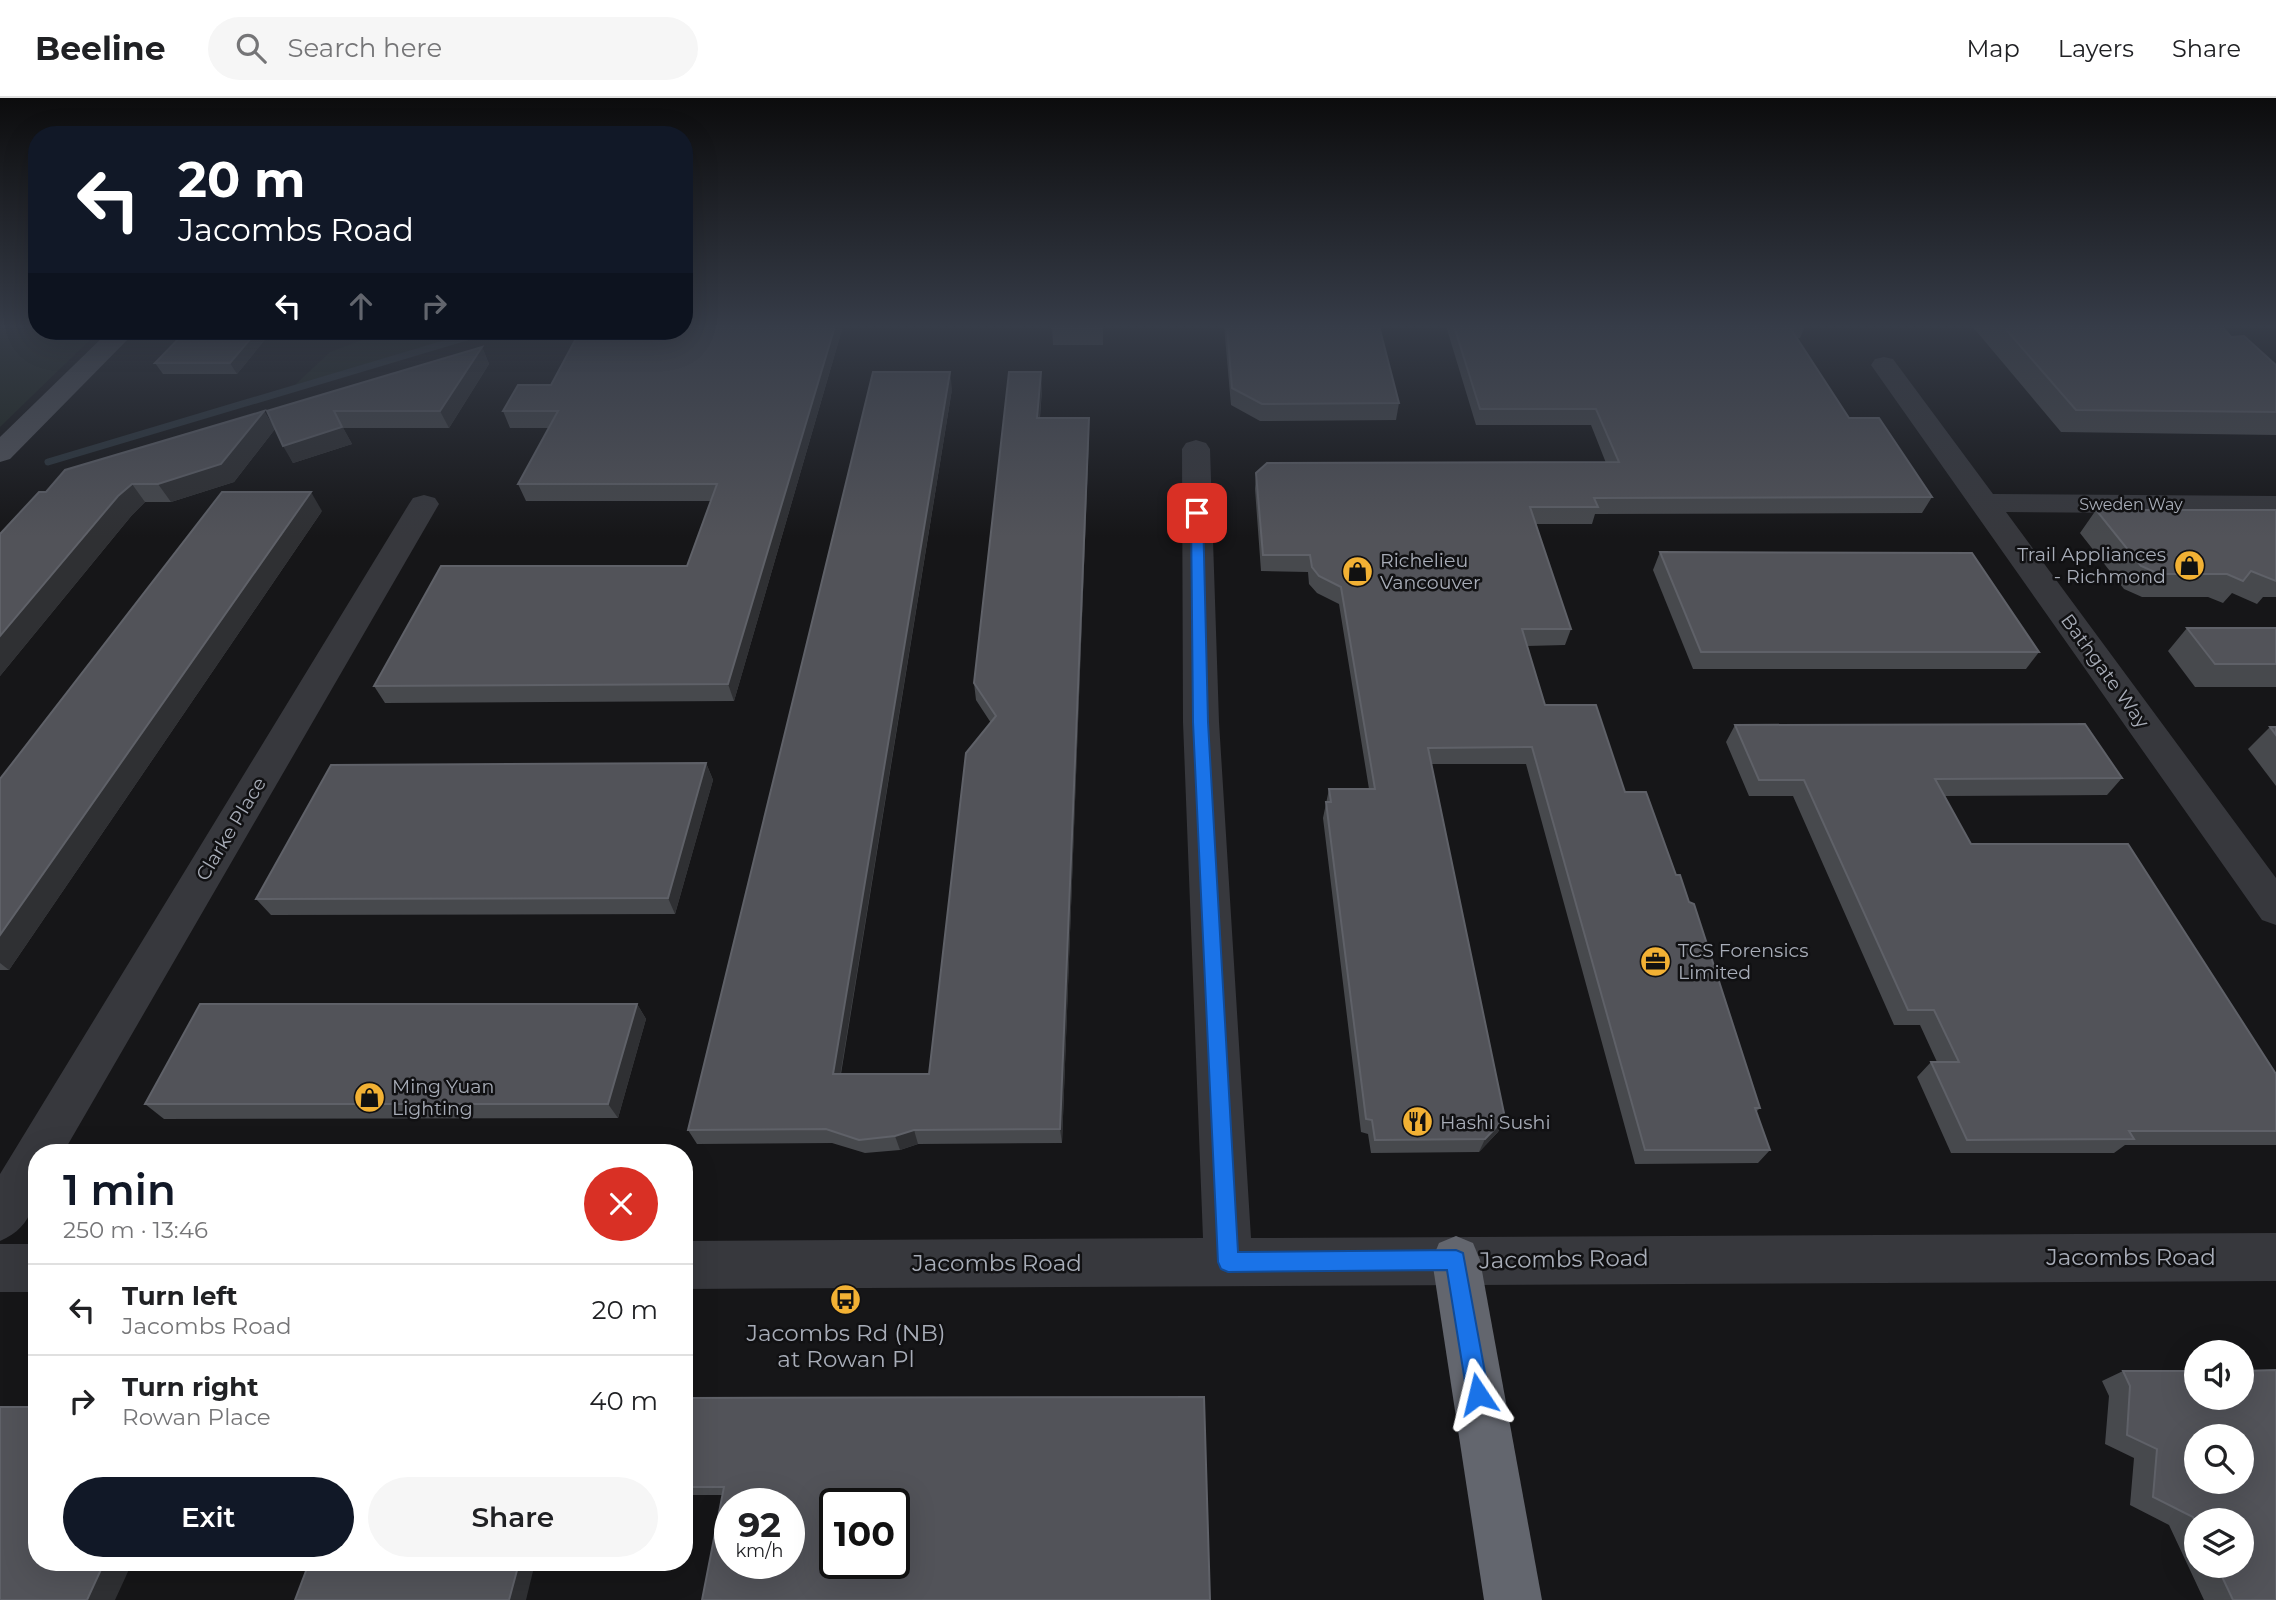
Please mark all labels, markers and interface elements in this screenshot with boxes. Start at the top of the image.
search box [208,17,698,80]
text: Beeline [35,28,166,68]
icon: search [232,29,270,67]
text: Search here [288,32,442,64]
text: Map [1966,34,2020,63]
text: Layers [2058,34,2134,63]
text: Share [2172,34,2241,63]
text: 20 m [178,150,305,209]
icon: left [63,154,154,245]
text: Jacombs Road [178,210,414,249]
icon: left [269,287,307,325]
icon: ahead [342,287,380,325]
icon: right [415,287,453,325]
pin [1167,483,1227,543]
icon: arrive [1178,494,1216,532]
street label: Sweden Way [2079,495,2183,514]
place label: Trail Appliances - Richmond [2017,543,2166,588]
shop icon: Trail Appliances - Richmond [2172,548,2206,582]
place label: Richelieu Vancouver [1380,549,1481,594]
shop icon: Richelieu Vancouver [1340,554,1374,588]
street label: Bathgate Way [2056,609,2154,733]
street label: Clarke Place [191,773,271,885]
place label: TCS Forensics Limited [1678,939,1808,984]
office icon: TCS Forensics Limited [1638,944,1672,978]
place label: Ming Yuan Lighting [392,1075,494,1120]
shop icon: Ming Yuan Lighting [352,1080,386,1114]
restaurant icon: Hashi Sushi [1400,1105,1434,1139]
place label: Hashi Sushi [1440,1111,1551,1134]
text: 1 min [63,1164,176,1216]
button: close [584,1167,658,1241]
text: 250 m · 13:46 [63,1216,208,1244]
street label: Jacombs Road [2045,1243,2216,1271]
street label: Jacombs Road [1478,1244,1649,1274]
street label: Jacombs Road [911,1249,1082,1277]
text: Turn left [122,1280,238,1312]
bus stop icon: Jacombs Rd (NB) at Rowan Pl [829,1282,863,1316]
icon: left [63,1291,101,1329]
text: 20 m [592,1294,658,1326]
text: Jacombs Road [122,1312,292,1340]
place label: Jacombs Rd (NB) at Rowan Pl [746,1319,945,1373]
map controls [2184,1340,2254,1578]
button: sound [2184,1340,2254,1410]
position arrow [1441,1357,1515,1431]
text: Turn right [122,1371,258,1403]
icon: right [63,1382,101,1420]
text: 40 m [589,1385,658,1417]
text: Rowan Place [122,1403,271,1431]
button: search [2184,1424,2254,1494]
button: Exit [63,1477,354,1557]
button: Share [368,1477,658,1557]
speed limit sign: 100 [819,1488,910,1579]
text: 92 [738,1503,781,1546]
button: layers [2184,1508,2254,1578]
text: km/h [735,1540,784,1562]

